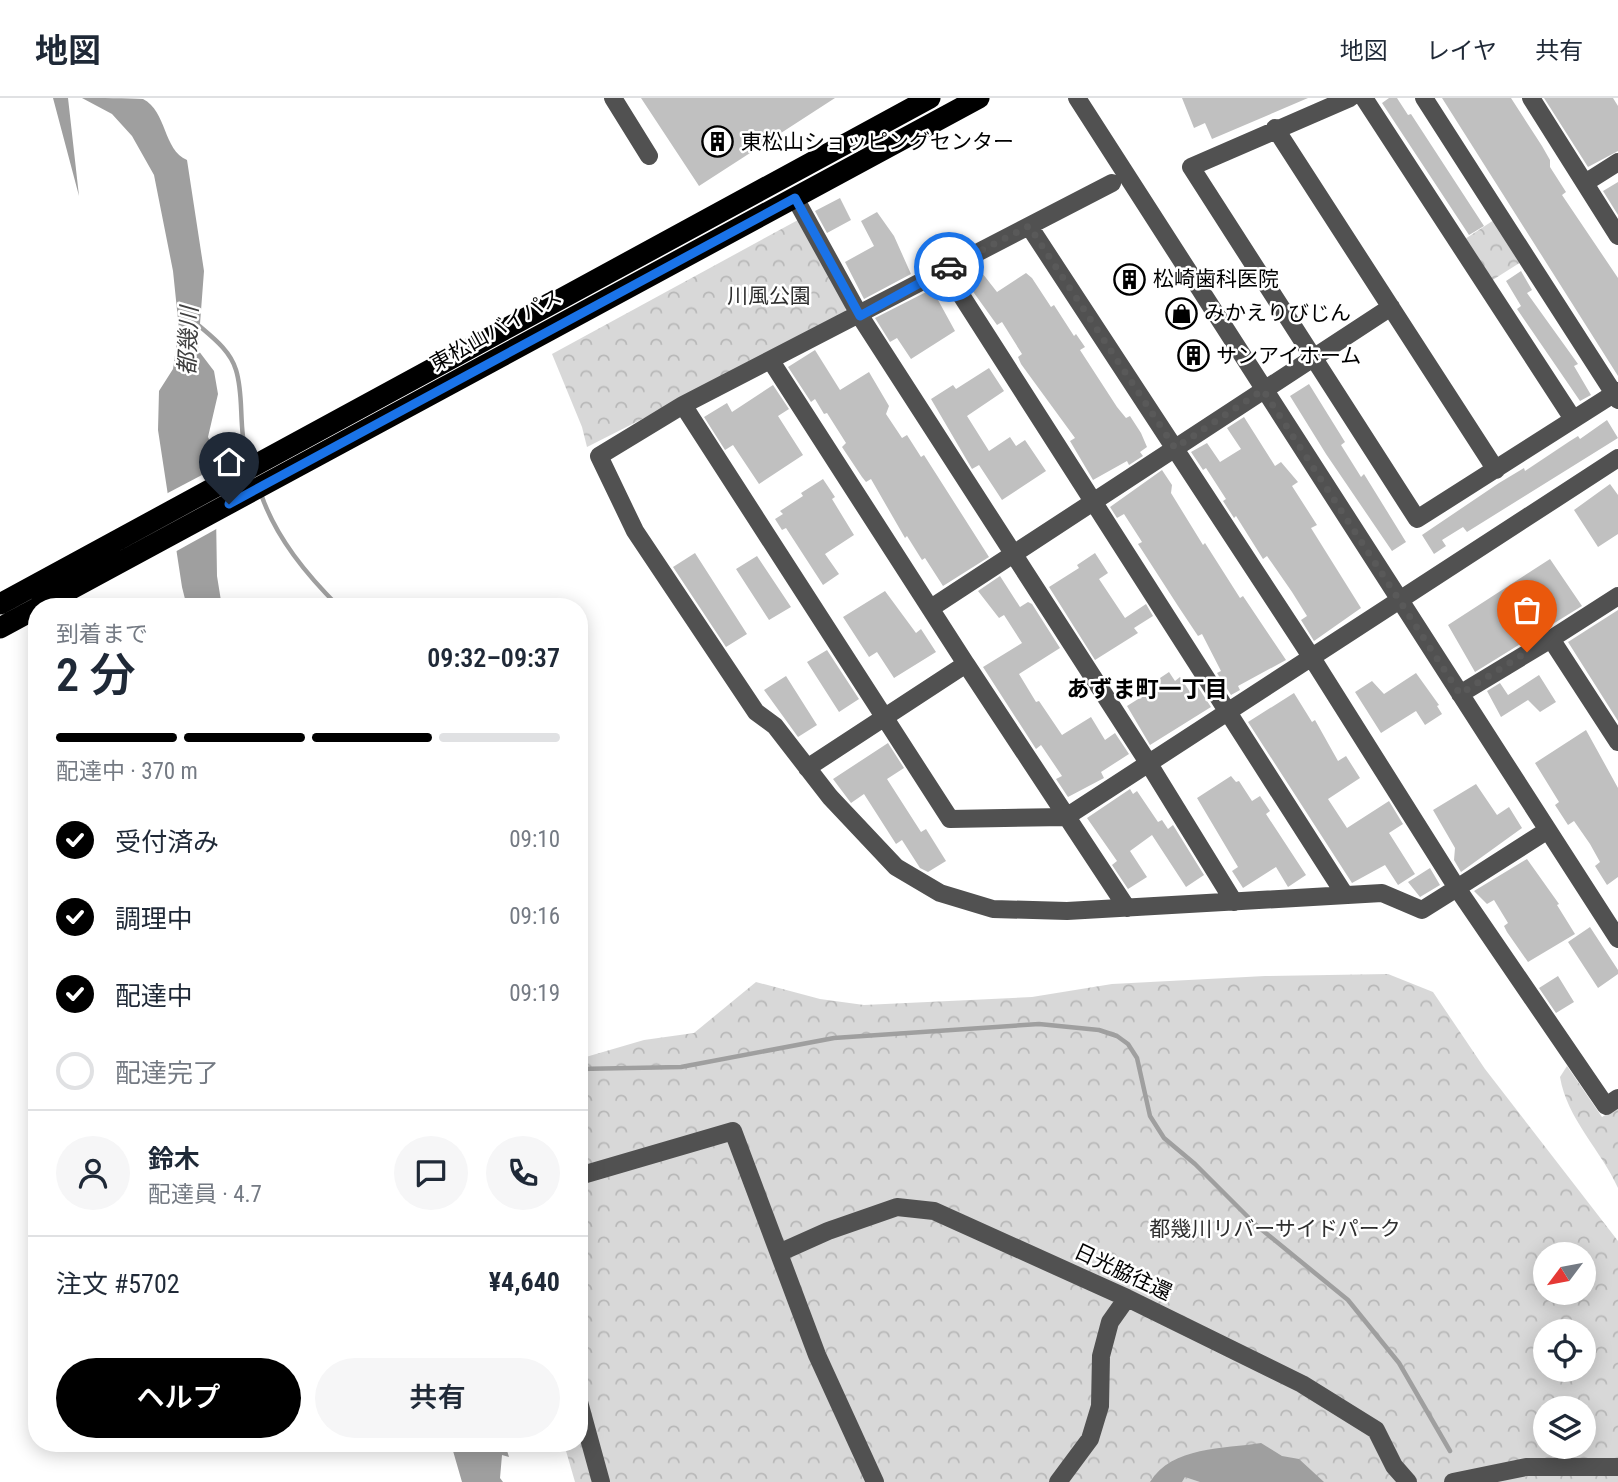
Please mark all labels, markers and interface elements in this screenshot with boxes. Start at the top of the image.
text: 地図 [35,31,101,70]
text: 地図 [1340,37,1388,65]
text: レイヤ [1426,37,1497,65]
text: 共有 [1535,37,1583,65]
building icon: 東松山ショッピングセンター [701,125,735,159]
place label: 東松山ショッピングセンター [741,130,1014,154]
courier [914,232,984,302]
icon: car [930,248,968,286]
building icon: 松崎歯科医院 [1113,262,1147,296]
place label: 松崎歯科医院 [1153,267,1279,291]
street label: 東松山バイパス [426,284,566,376]
park label: 川風公園 [727,284,811,308]
shop icon: みかえりびじん [1164,296,1198,330]
place label: みかえりびじん [1204,301,1351,325]
water label: 都幾川 [174,303,203,376]
building icon: サンアイホーム [1176,339,1210,373]
place label: サンアイホーム [1216,344,1361,368]
pin [199,432,259,504]
icon: home [210,443,248,481]
pin [1497,580,1557,652]
icon: bag [1508,591,1546,629]
text: 到着まで [56,621,148,648]
text: 09:32–09:37 [427,643,560,673]
text: 2 分 [56,648,136,702]
district label: あずま町一丁目 [1067,676,1228,703]
text: 配達中 · 370 m [56,758,198,785]
icon: check [56,821,94,859]
text: 09:10 [509,826,560,853]
text: 受付済み [115,827,219,857]
icon: check [56,898,94,936]
text: 09:16 [509,903,560,930]
text: 調理中 [115,904,193,934]
icon: check [56,975,94,1013]
text: 09:19 [509,980,560,1007]
text: 配達中 [115,981,193,1011]
text: 配達完了 [115,1058,219,1088]
button: person [56,1136,130,1210]
button: chat [394,1136,468,1210]
button: phone [486,1136,560,1210]
text: 鈴木 [148,1144,200,1174]
text: 配達員 · 4.7 [148,1181,262,1208]
park label: 都幾川リバーサイドパーク [1149,1217,1401,1241]
street label: 日光脇往還 [1070,1239,1176,1305]
north arrow [1533,1242,1596,1306]
map controls [1533,1242,1596,1459]
text: ¥4,640 [489,1267,560,1297]
text: 注文 #5702 [56,1269,180,1299]
button: locate [1533,1319,1596,1382]
button: ヘルプ [56,1358,301,1438]
button: 共有 [315,1358,560,1438]
button: layers [1533,1396,1596,1459]

